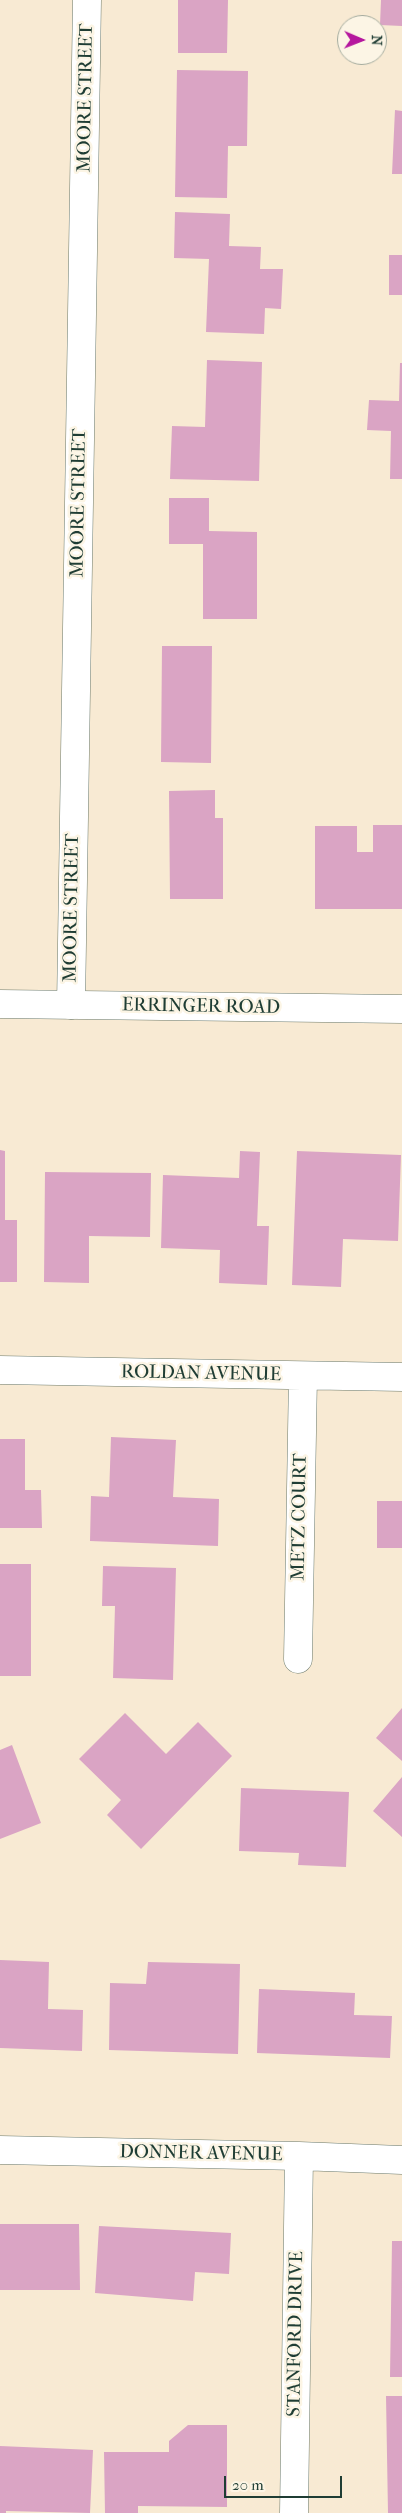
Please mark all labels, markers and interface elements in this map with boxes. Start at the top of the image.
north arrow [337,15,387,65]
street label: MOORE STREET [73,23,99,173]
text: N [368,35,385,46]
street label: MOORE STREET [66,428,92,578]
street label: MOORE STREET [59,833,85,983]
street label: ERRINGER ROAD [122,994,280,1020]
street label: ROLDAN AVENUE [121,1361,281,1387]
street label: METZ COURT [287,1453,313,1581]
street label: DONNER AVENUE [119,2141,283,2167]
street label: STANFORD DRIVE [283,2251,309,2417]
scale bar [227,2466,344,2498]
text: 20 m [232,2476,264,2494]

